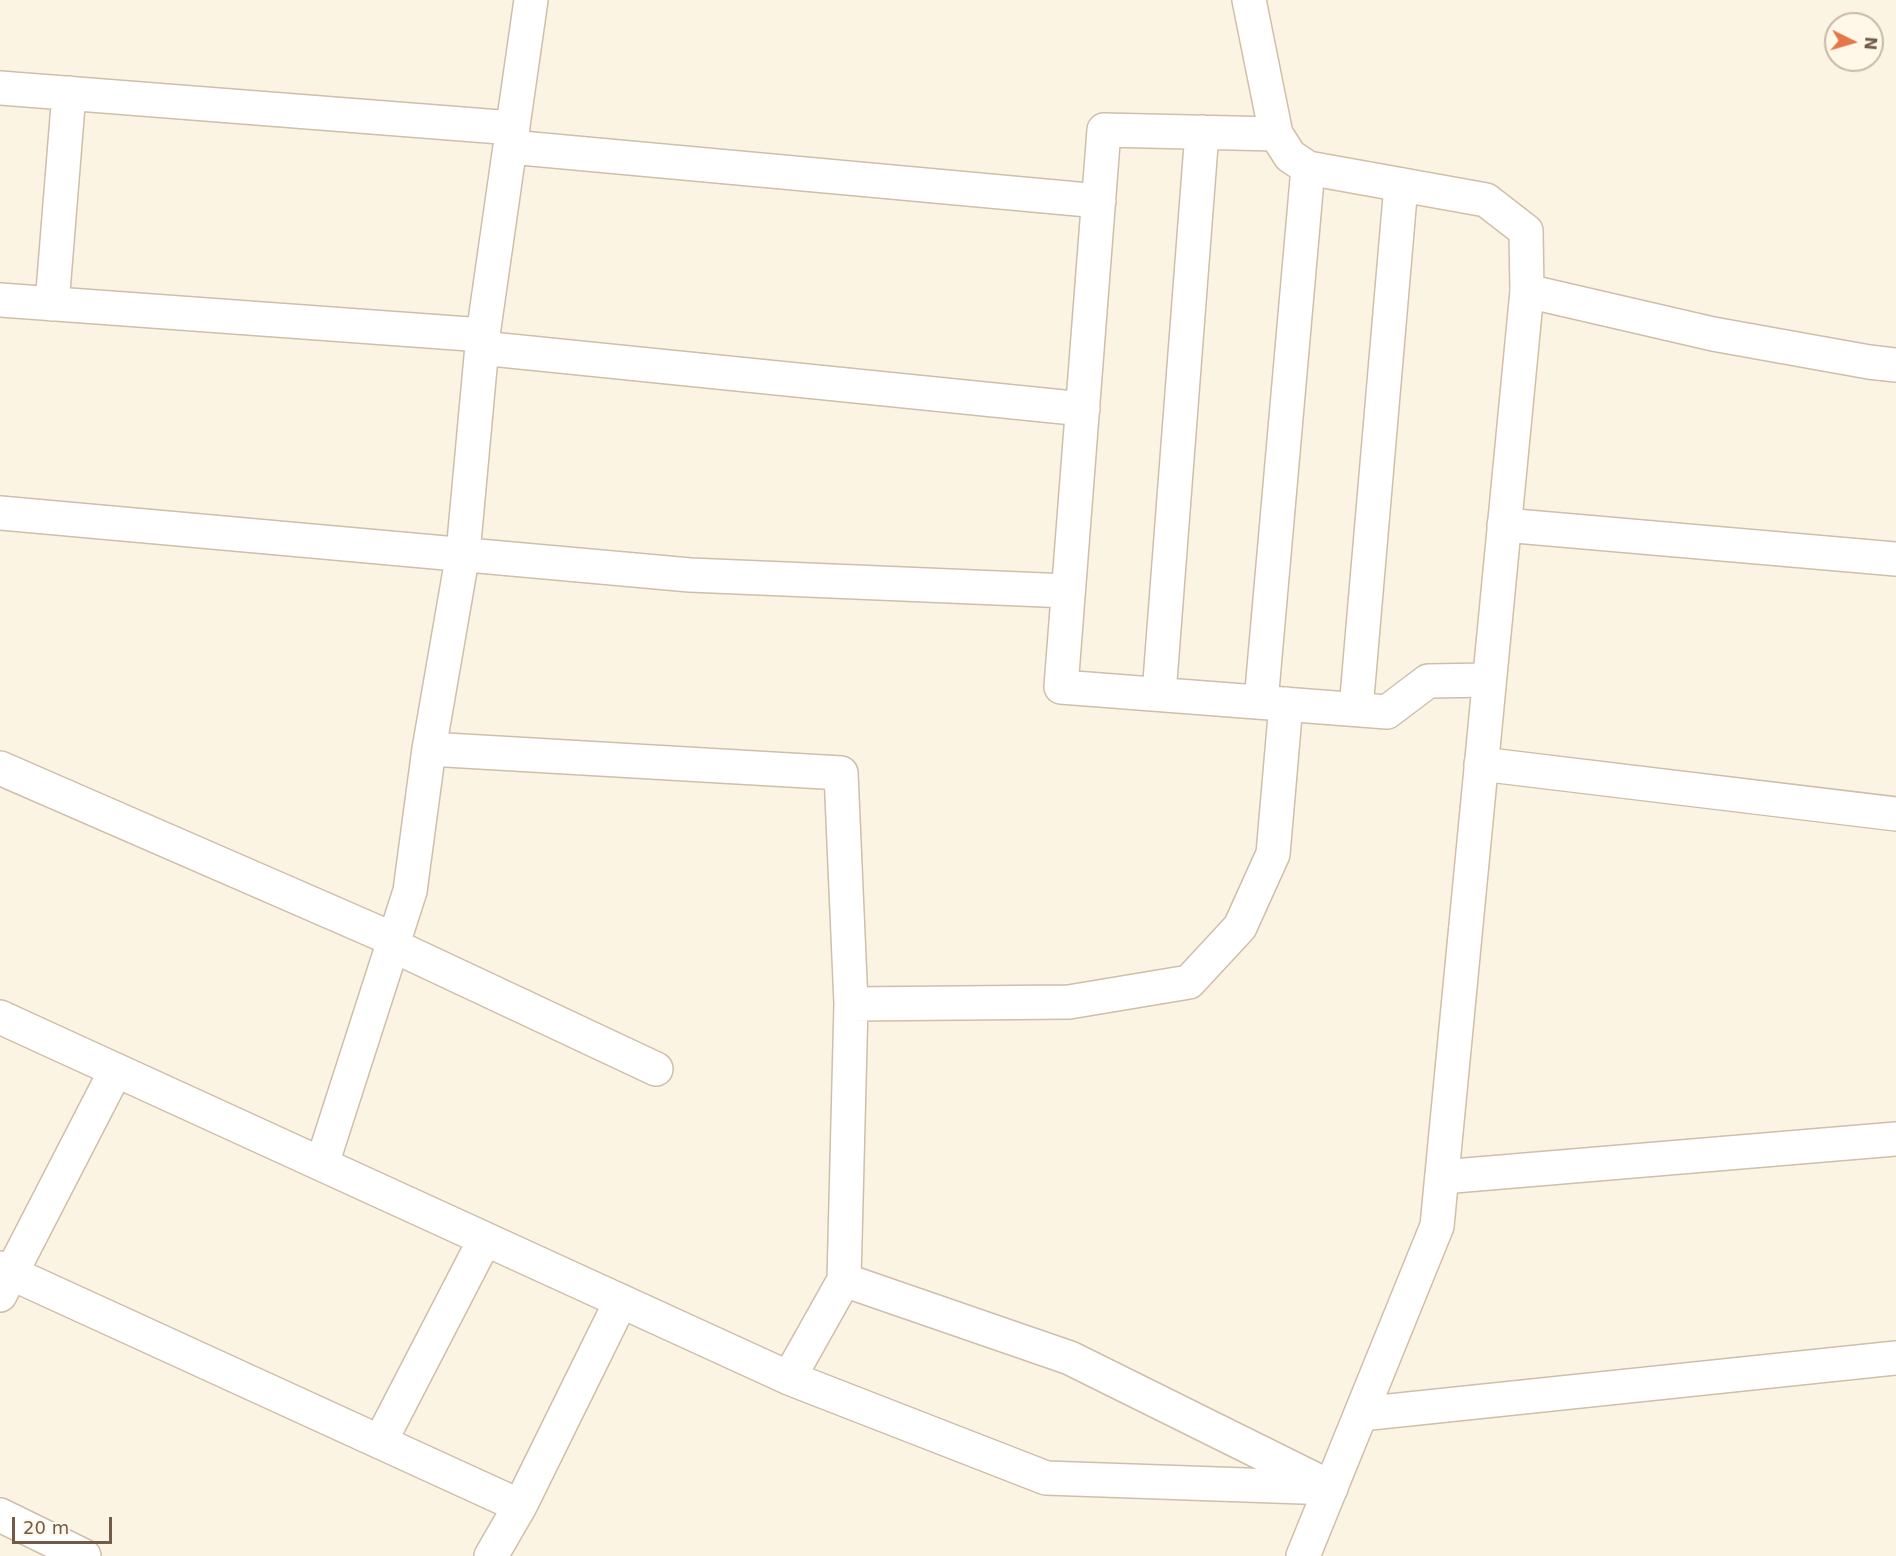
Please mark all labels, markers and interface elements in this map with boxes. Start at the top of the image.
north arrow [1824,12,1884,72]
text: N [1860,36,1880,51]
scale bar [15,1505,116,1543]
text: 20 m [23,1517,69,1538]

